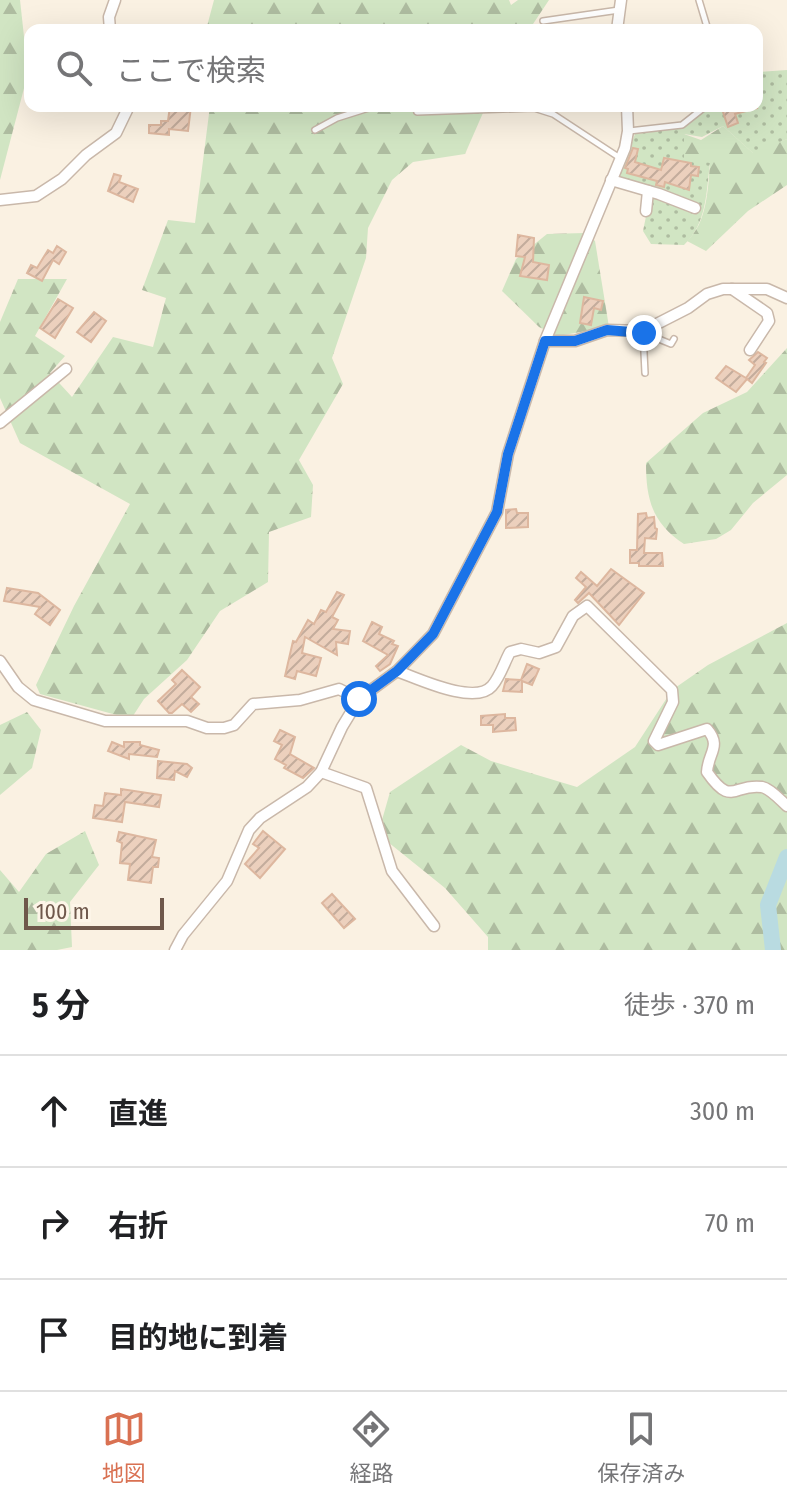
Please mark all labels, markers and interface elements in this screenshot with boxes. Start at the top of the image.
search box [24,24,763,112]
icon: search [52,46,96,90]
text: ここで検索 [116,53,266,89]
route end [626,315,662,351]
route start [341,681,377,717]
scale bar [24,894,164,930]
text: 100 m [36,898,90,925]
text: 5 分 [32,985,90,1026]
text: 徒歩 · 370 m [624,990,755,1021]
icon: ahead [32,1089,76,1133]
text: 直進 [108,1096,168,1132]
text: 300 m [690,1096,755,1127]
icon: right [32,1201,76,1245]
text: 右折 [108,1208,168,1244]
text: 70 m [705,1208,755,1239]
icon: arrive [32,1313,76,1357]
text: 目的地に到着 [108,1320,288,1356]
tab: 地図 [102,1407,146,1487]
tab: 経路 [349,1407,393,1487]
tab: 保存済み [597,1407,685,1487]

